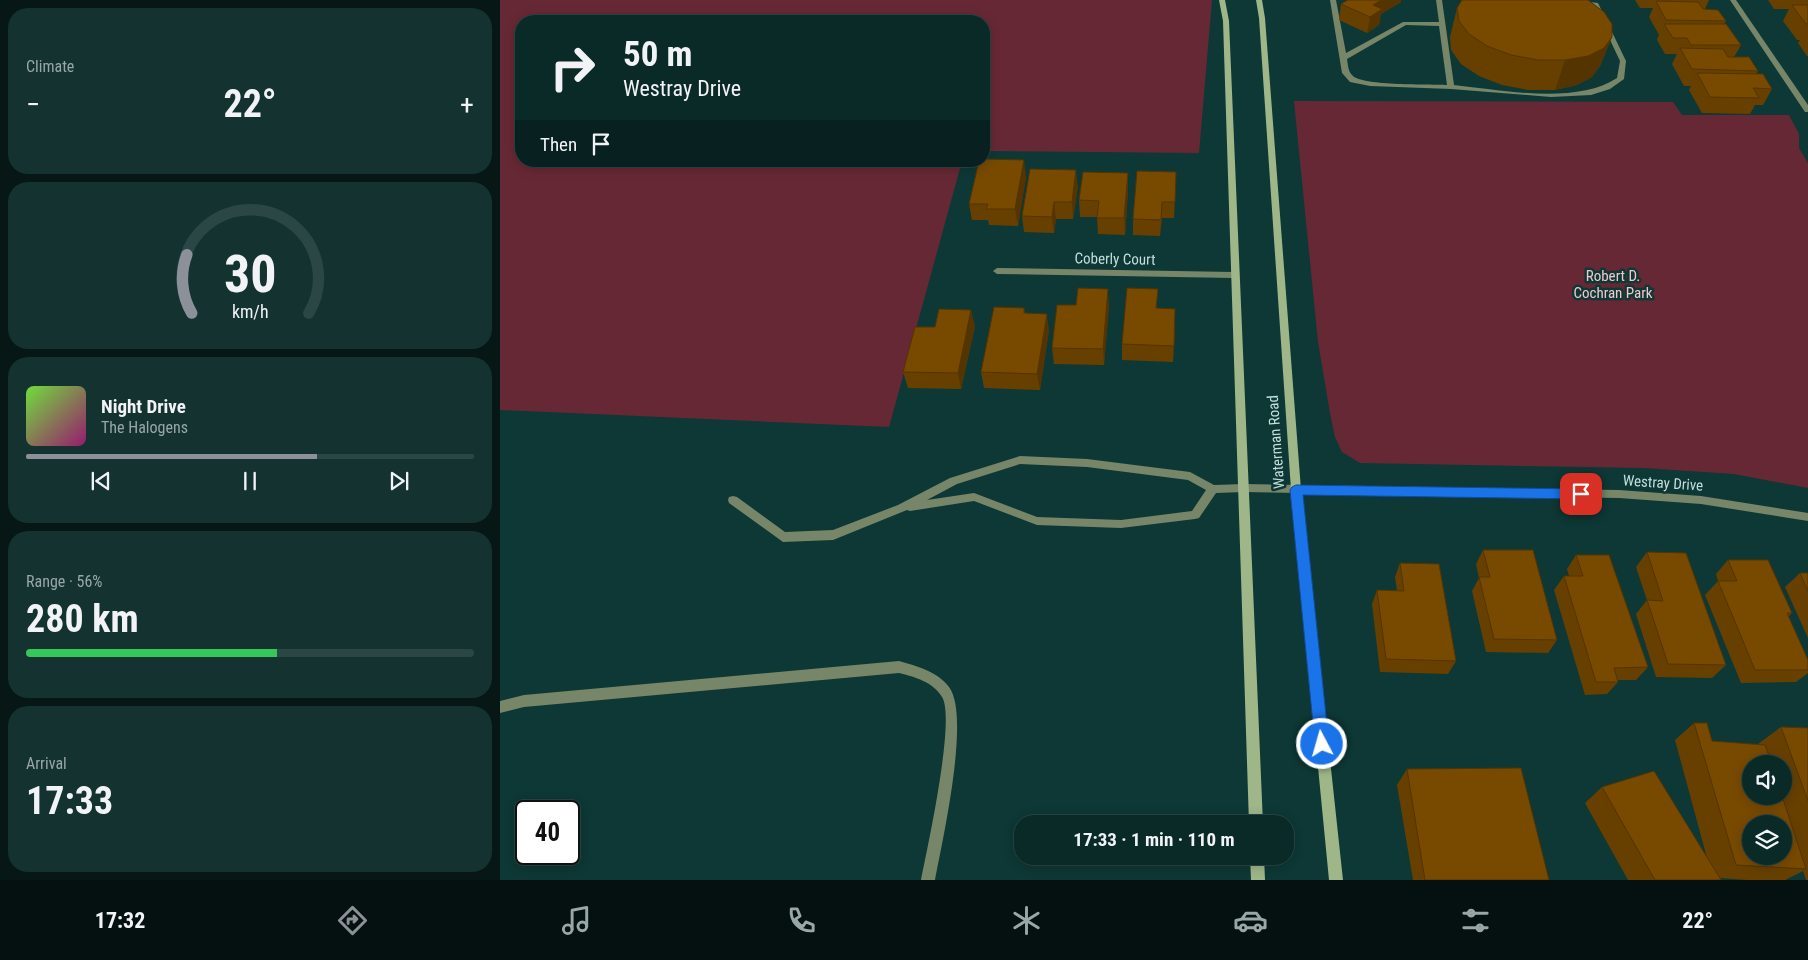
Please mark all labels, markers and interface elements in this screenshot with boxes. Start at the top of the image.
text: 50 m [623,34,692,75]
icon: right [540,35,605,100]
text: Climate [26,57,74,76]
text: Westray Drive [623,76,741,101]
text: 22° [223,82,277,126]
text: − [26,88,40,121]
text: + [460,88,474,121]
icon: arrive [587,130,615,158]
text: Then [540,133,577,156]
text: 30 [224,244,276,305]
street label: Coberly Court [1074,249,1156,269]
park label: Robert D. Cochran Park [1573,267,1653,302]
text: km/h [232,301,268,322]
text: Night Drive [101,395,186,418]
street label: Waterman Road [1264,395,1288,489]
text: The Halogens [101,418,188,437]
icon: previous [87,467,115,495]
icon: pause [236,467,264,495]
icon: next [385,467,413,495]
street label: Westray Drive [1622,471,1704,495]
pin [1560,473,1602,515]
icon: arrive [1567,480,1595,508]
text: Range · 56% [26,572,102,591]
text: 280 km [26,597,139,641]
position arrow [1295,717,1347,769]
text: Arrival [26,754,67,773]
map controls [1742,755,1792,865]
button: sound [1742,755,1792,805]
text: 17:33 [26,779,113,823]
speed limit sign: 40 [515,800,580,865]
button: layers [1742,815,1792,865]
text: 17:33 · 1 min · 110 m [1073,828,1235,851]
icon: directions [335,903,370,938]
icon: music [559,903,594,938]
icon: phone [784,903,819,938]
icon: climate [1009,903,1044,938]
icon: car [1233,903,1268,938]
icon: filters [1458,903,1493,938]
text: 17:32 [95,908,145,933]
text: 22° [1682,908,1713,933]

